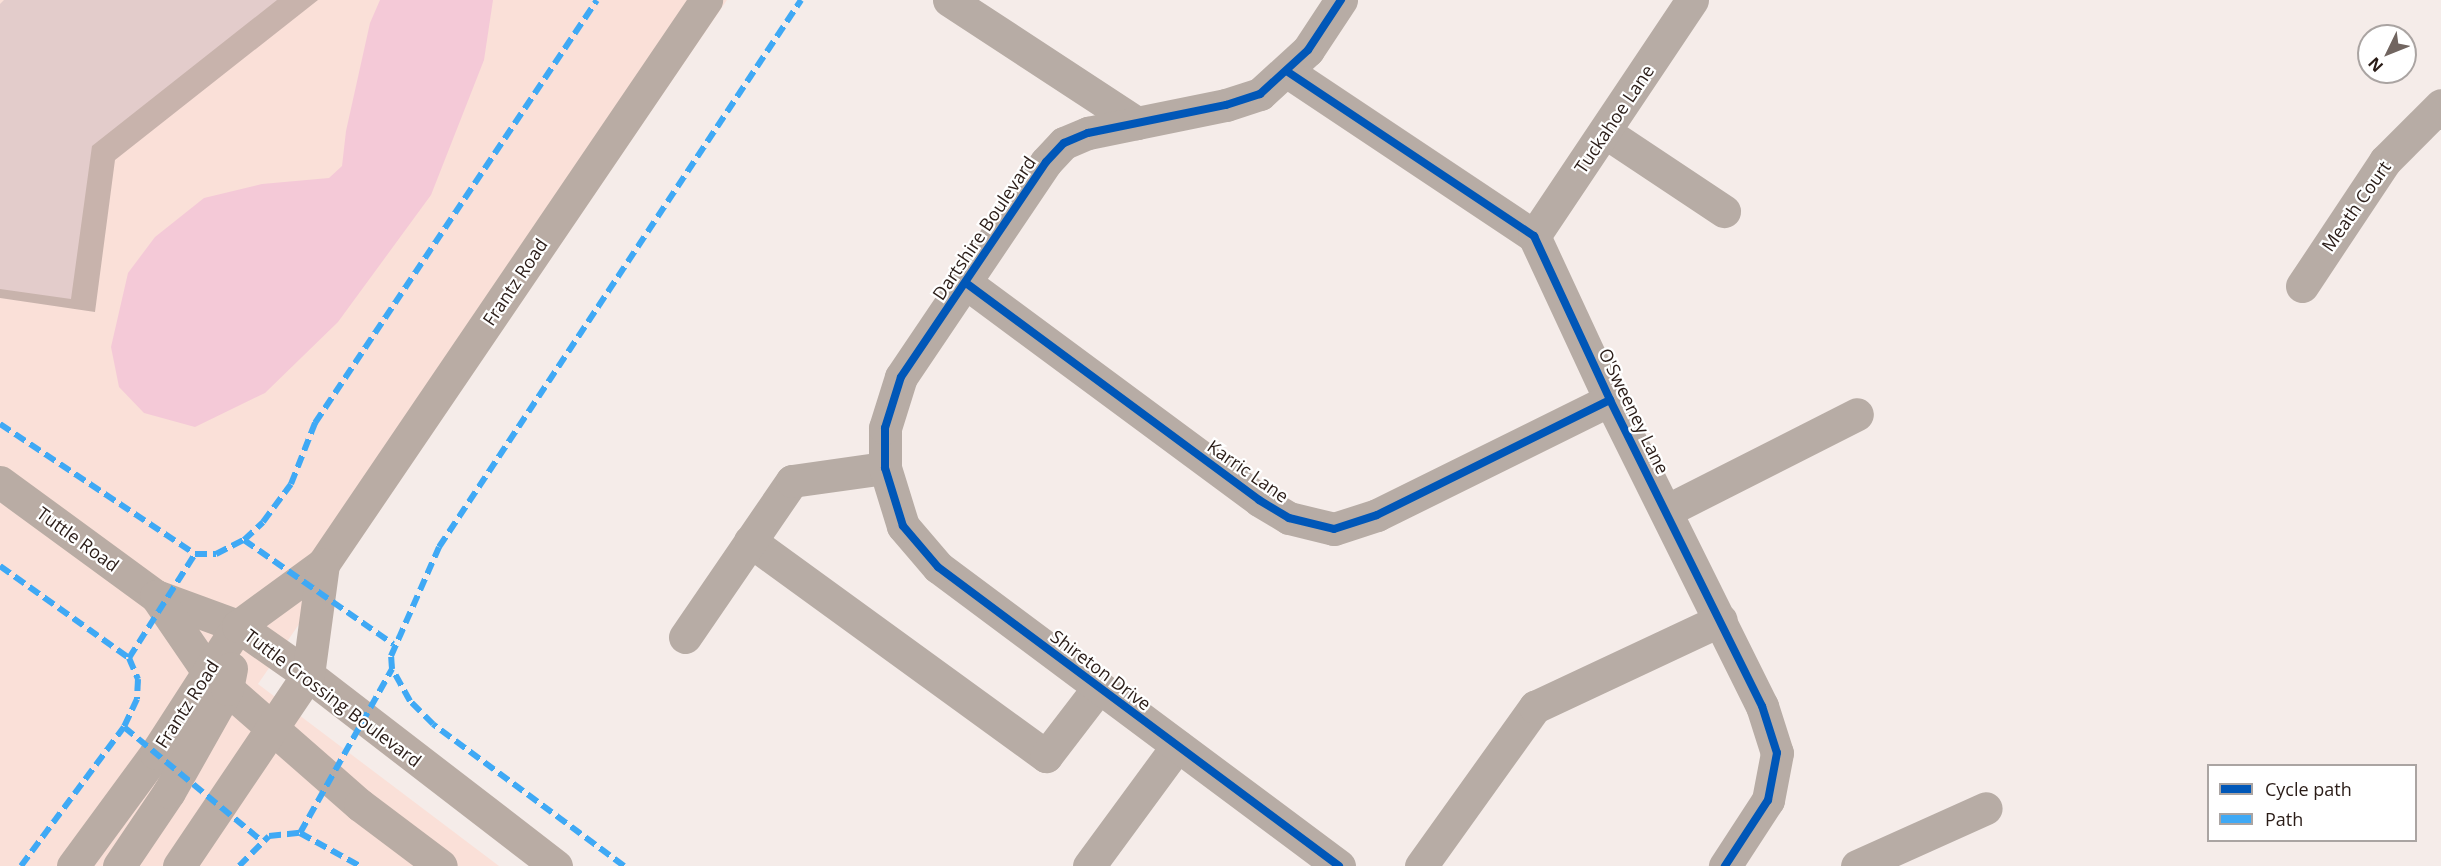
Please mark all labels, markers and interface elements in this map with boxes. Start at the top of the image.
north arrow [2357,24,2417,84]
text: N [2363,53,2388,77]
street label: Tuckahoe Lane [1570,61,1658,177]
street label: Dartshire Boulevard [928,152,1040,304]
street label: Meath Court [2317,157,2395,255]
street label: Frantz Road [478,234,552,330]
street label: O'Sweeney Lane [1594,345,1674,477]
street label: Karric Lane [1203,435,1293,507]
street label: Tuttle Road [33,502,123,576]
street label: Tuttle Crossing Boulevard [241,625,425,771]
street label: Shireton Drive [1047,625,1155,715]
street label: Frantz Road [151,656,223,752]
legend [2207,764,2417,842]
text: Cycle path [2265,777,2352,801]
text: Path [2265,807,2303,831]

